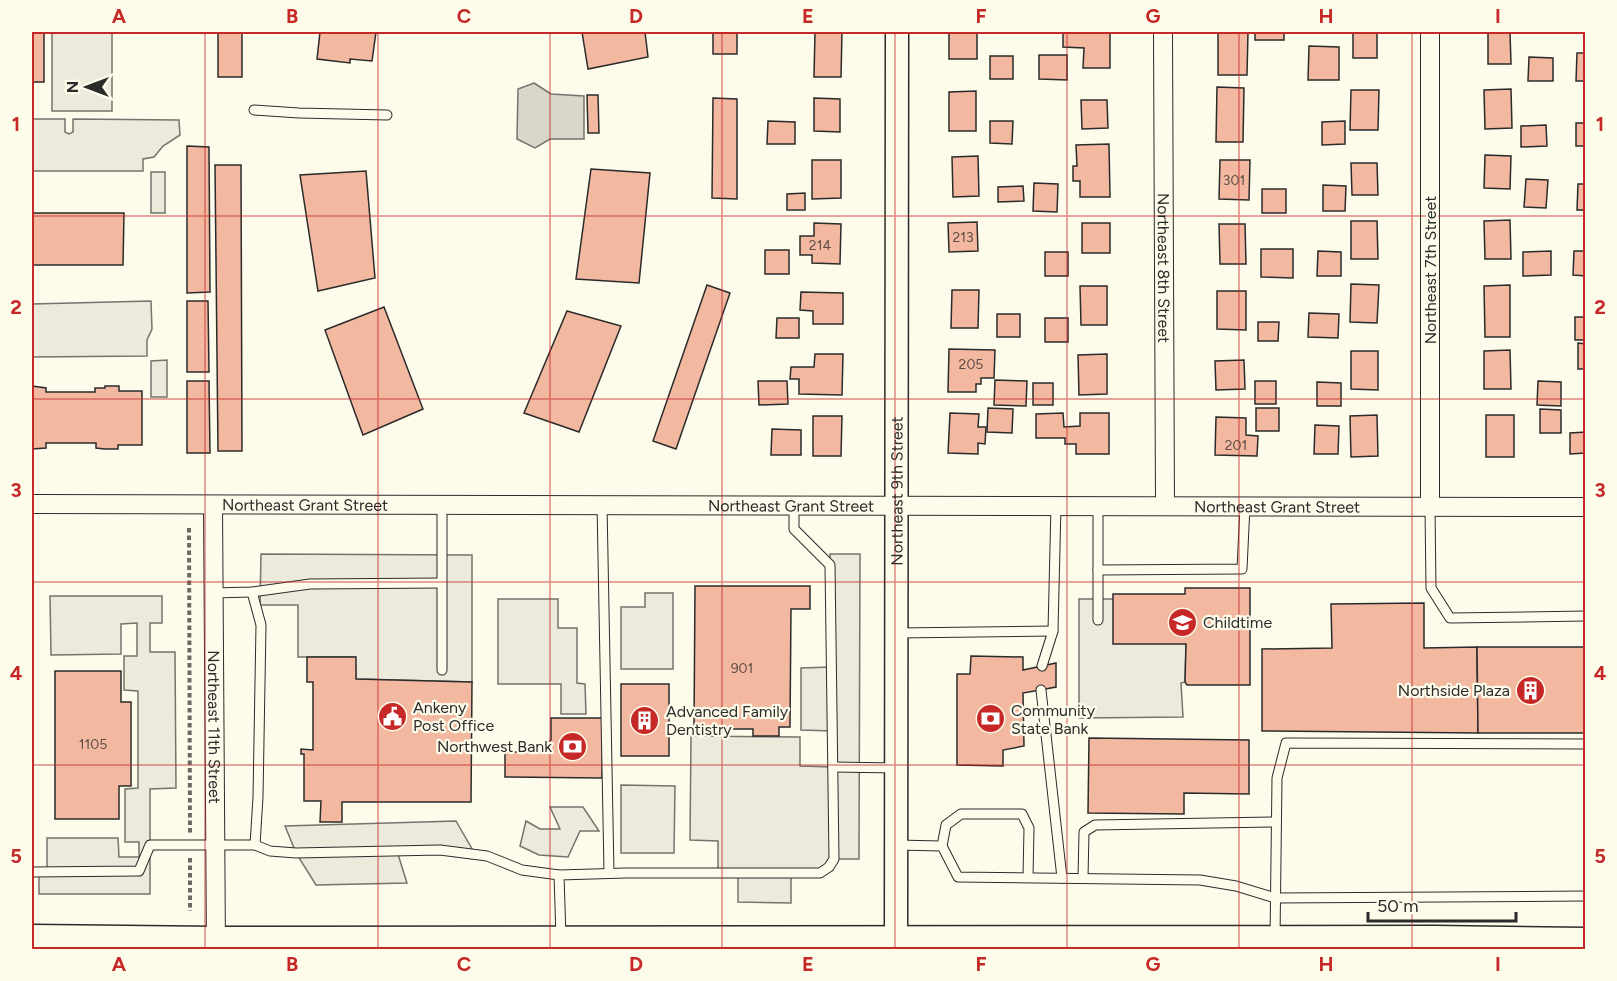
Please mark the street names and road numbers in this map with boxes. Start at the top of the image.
street label: Northeast 8th Street [1154,193,1173,343]
street label: Northeast 7th Street [1421,196,1440,344]
street label: Northeast 9th Street [887,416,907,566]
street label: Northeast Grant Street [222,495,388,515]
street label: Northeast Grant Street [708,496,874,516]
street label: Northeast Grant Street [1194,497,1360,517]
street label: Northeast 11th Street [204,650,224,804]

